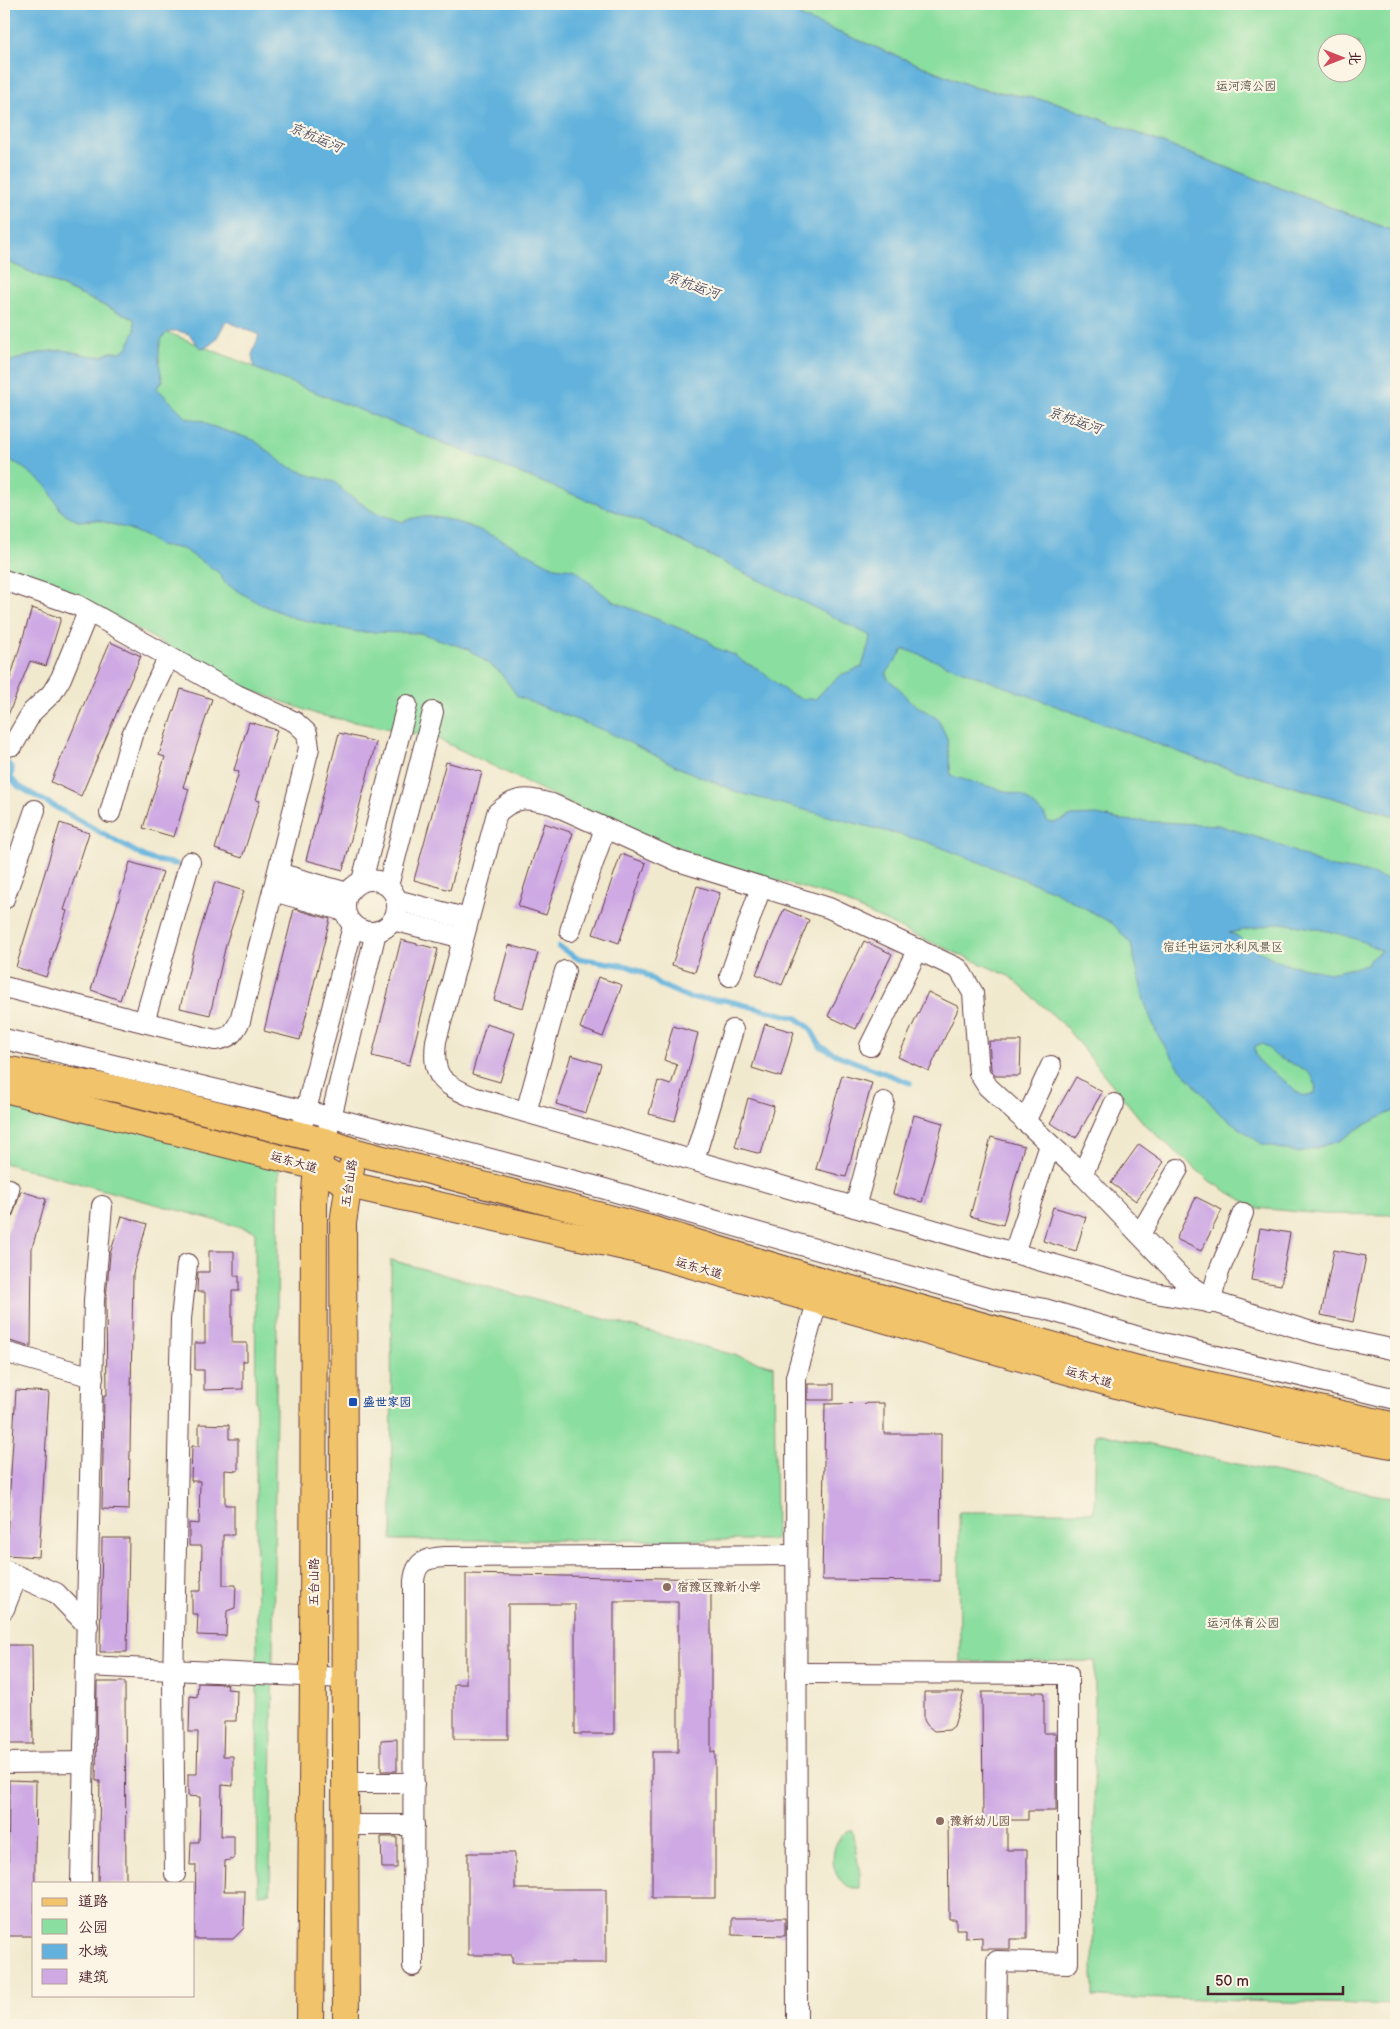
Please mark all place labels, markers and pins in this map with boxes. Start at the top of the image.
place label: 盛世家园 [363,1395,411,1410]
marker: 盛世家园 [347,1396,359,1408]
place label: 宿豫区豫新小学 [677,1580,761,1595]
marker: 宿豫区豫新小学 [661,1581,673,1593]
place label: 豫新幼儿园 [950,1814,1010,1829]
marker: 豫新幼儿园 [934,1815,946,1827]

